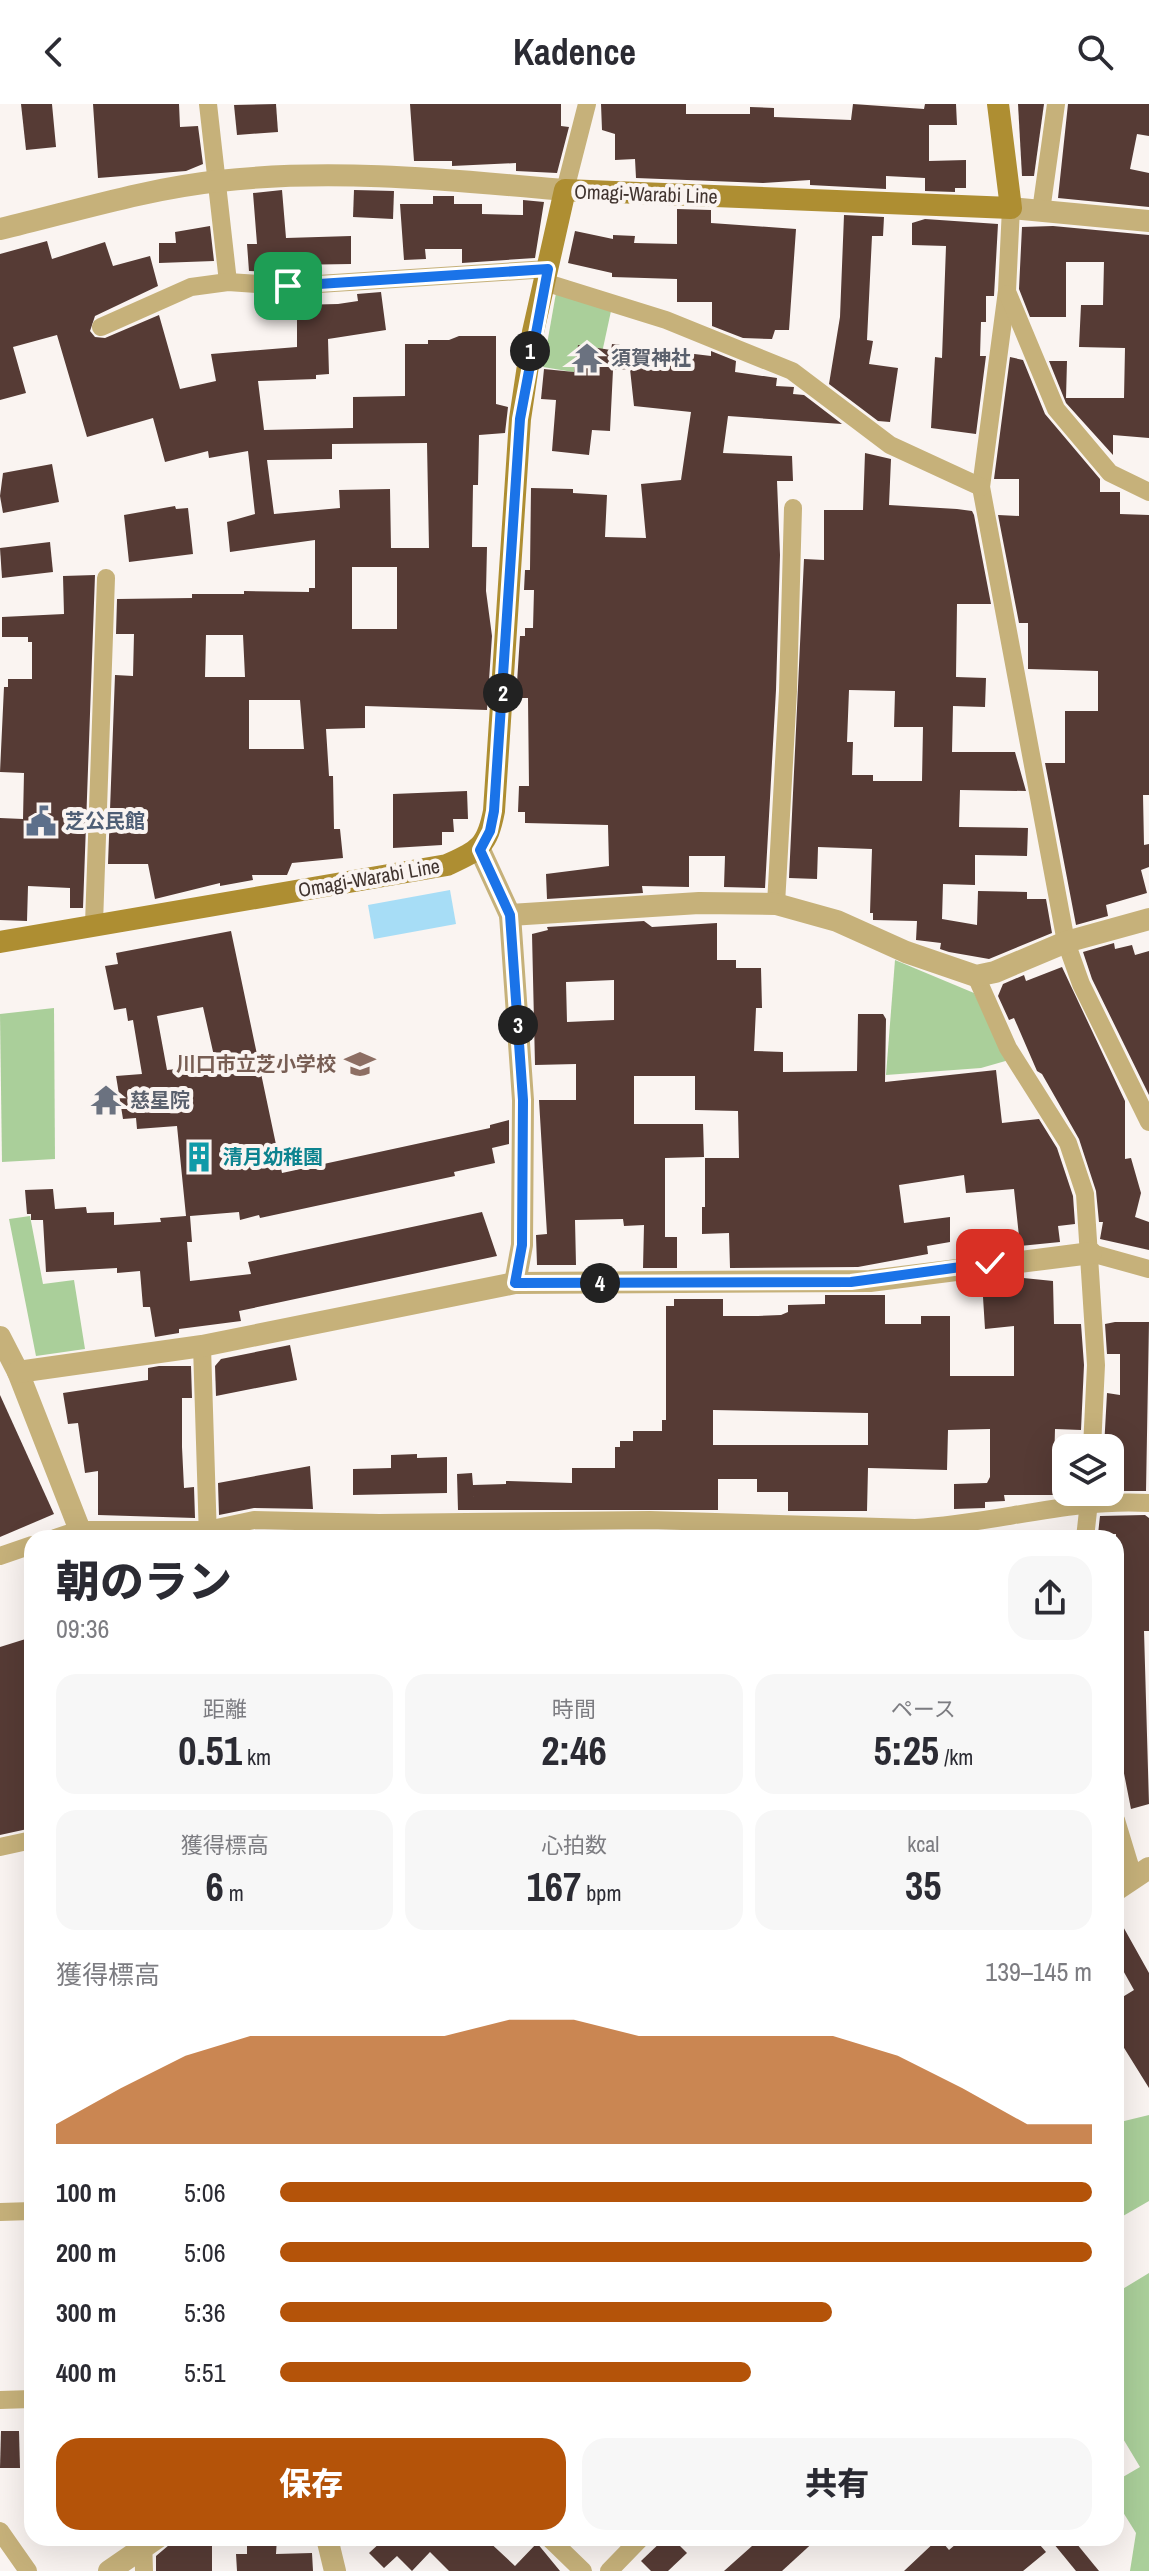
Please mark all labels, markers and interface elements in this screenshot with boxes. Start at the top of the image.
text: Kadence [513,28,636,76]
icon: back [32,30,76,74]
icon: search [1073,30,1117,74]
street label: Omagi-Warabi Line [574,178,718,209]
pin [254,252,322,320]
icon: arrive [266,264,310,308]
pin: 1 [510,331,550,371]
text: 1 [525,336,535,366]
temple icon: 須賀神社 [570,341,604,375]
place label: 須賀神社 [611,344,691,371]
pin: 2 [483,673,523,713]
text: 2 [498,678,508,708]
public building icon: 芝公民館 [24,804,58,838]
place label: 芝公民館 [65,807,145,834]
street label: Omagi-Warabi Line [296,852,442,903]
pin: 3 [498,1005,538,1045]
text: 3 [513,1010,523,1040]
school or university icon: 川口市立芝小学校 [343,1047,377,1081]
place label: 川口市立芝小学校 [176,1050,336,1077]
temple icon: 慈星院 [89,1083,123,1117]
place label: 慈星院 [130,1086,190,1113]
building icon: 清月幼稚園 [182,1140,216,1174]
place label: 清月幼稚園 [223,1143,323,1170]
pin [956,1229,1024,1297]
icon: check [968,1241,1012,1285]
pin: 4 [580,1263,620,1303]
text: 4 [595,1268,605,1298]
map controls [1052,1434,1124,1506]
button: layers [1052,1434,1124,1506]
text: 朝のラン [56,1551,232,1611]
button: share [1008,1556,1092,1640]
text: 09:36 [56,1611,109,1646]
text: 距離 [203,1694,247,1724]
text: 時間 [552,1694,596,1724]
text: ペース [891,1694,956,1724]
text: 0.51 [178,1724,242,1777]
text: 2:46 [541,1724,607,1777]
text: 5:25 [873,1724,939,1777]
text: km [242,1742,271,1772]
text: /km [939,1742,973,1772]
text: kcal [907,1829,939,1859]
text: 獲得標高 [181,1830,269,1860]
text: 心拍数 [541,1830,607,1860]
text: 35 [905,1859,942,1912]
text: 6 [206,1860,224,1913]
text: 167 [527,1860,581,1913]
text: m [224,1878,244,1908]
text: bpm [581,1878,621,1908]
text: 139–145 m [985,1954,1092,1989]
text: 獲得標高 [56,1957,160,1992]
text: 100 m [56,2175,116,2210]
text: 5:06 [184,2175,226,2210]
text: 200 m [56,2235,116,2270]
text: 5:06 [184,2235,226,2270]
text: 300 m [56,2295,116,2330]
text: 5:36 [184,2295,226,2330]
text: 400 m [56,2355,116,2390]
text: 5:51 [184,2355,226,2390]
button: 保存 [56,2438,566,2530]
button: 共有 [582,2438,1092,2530]

